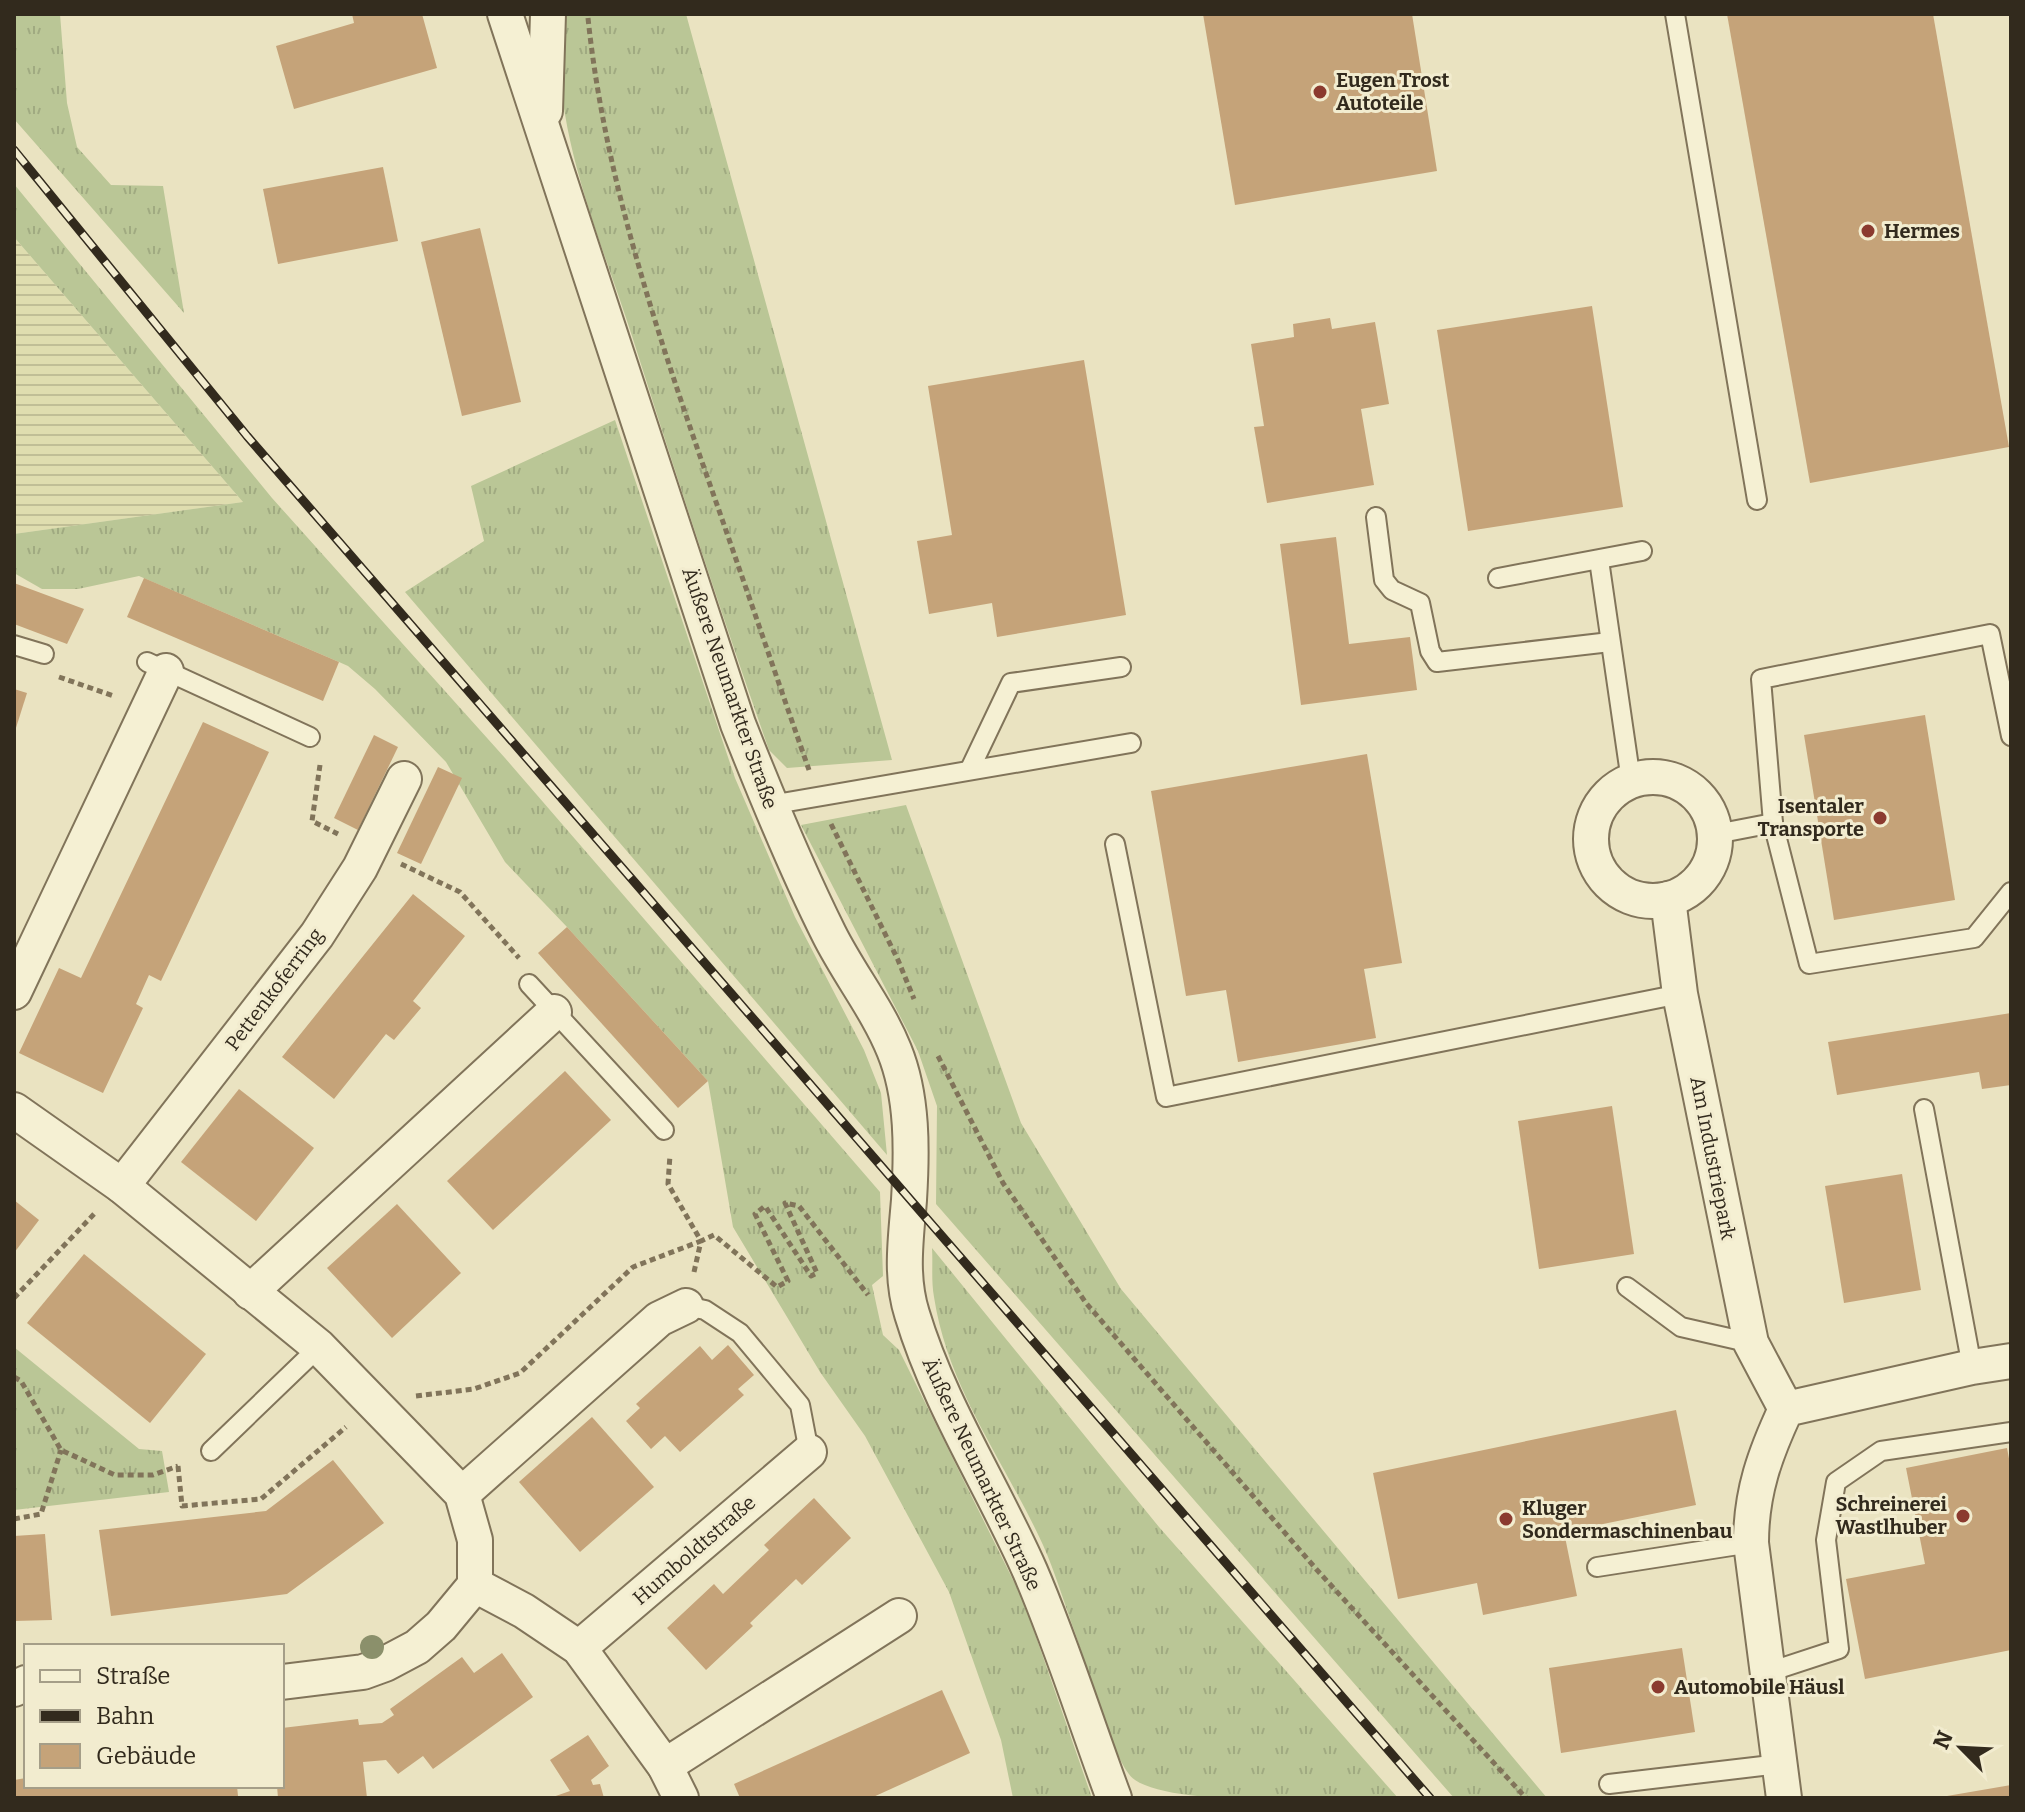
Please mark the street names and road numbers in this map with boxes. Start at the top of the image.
street label: Äußere Neumarkter Straße [677,564,783,812]
street label: Pettenkoferring [220,923,328,1055]
street label: Am Industriepark [1685,1074,1741,1242]
street label: Äußere Neumarkter Straße [917,1354,1047,1594]
street label: Humboldtstraße [628,1490,760,1610]

